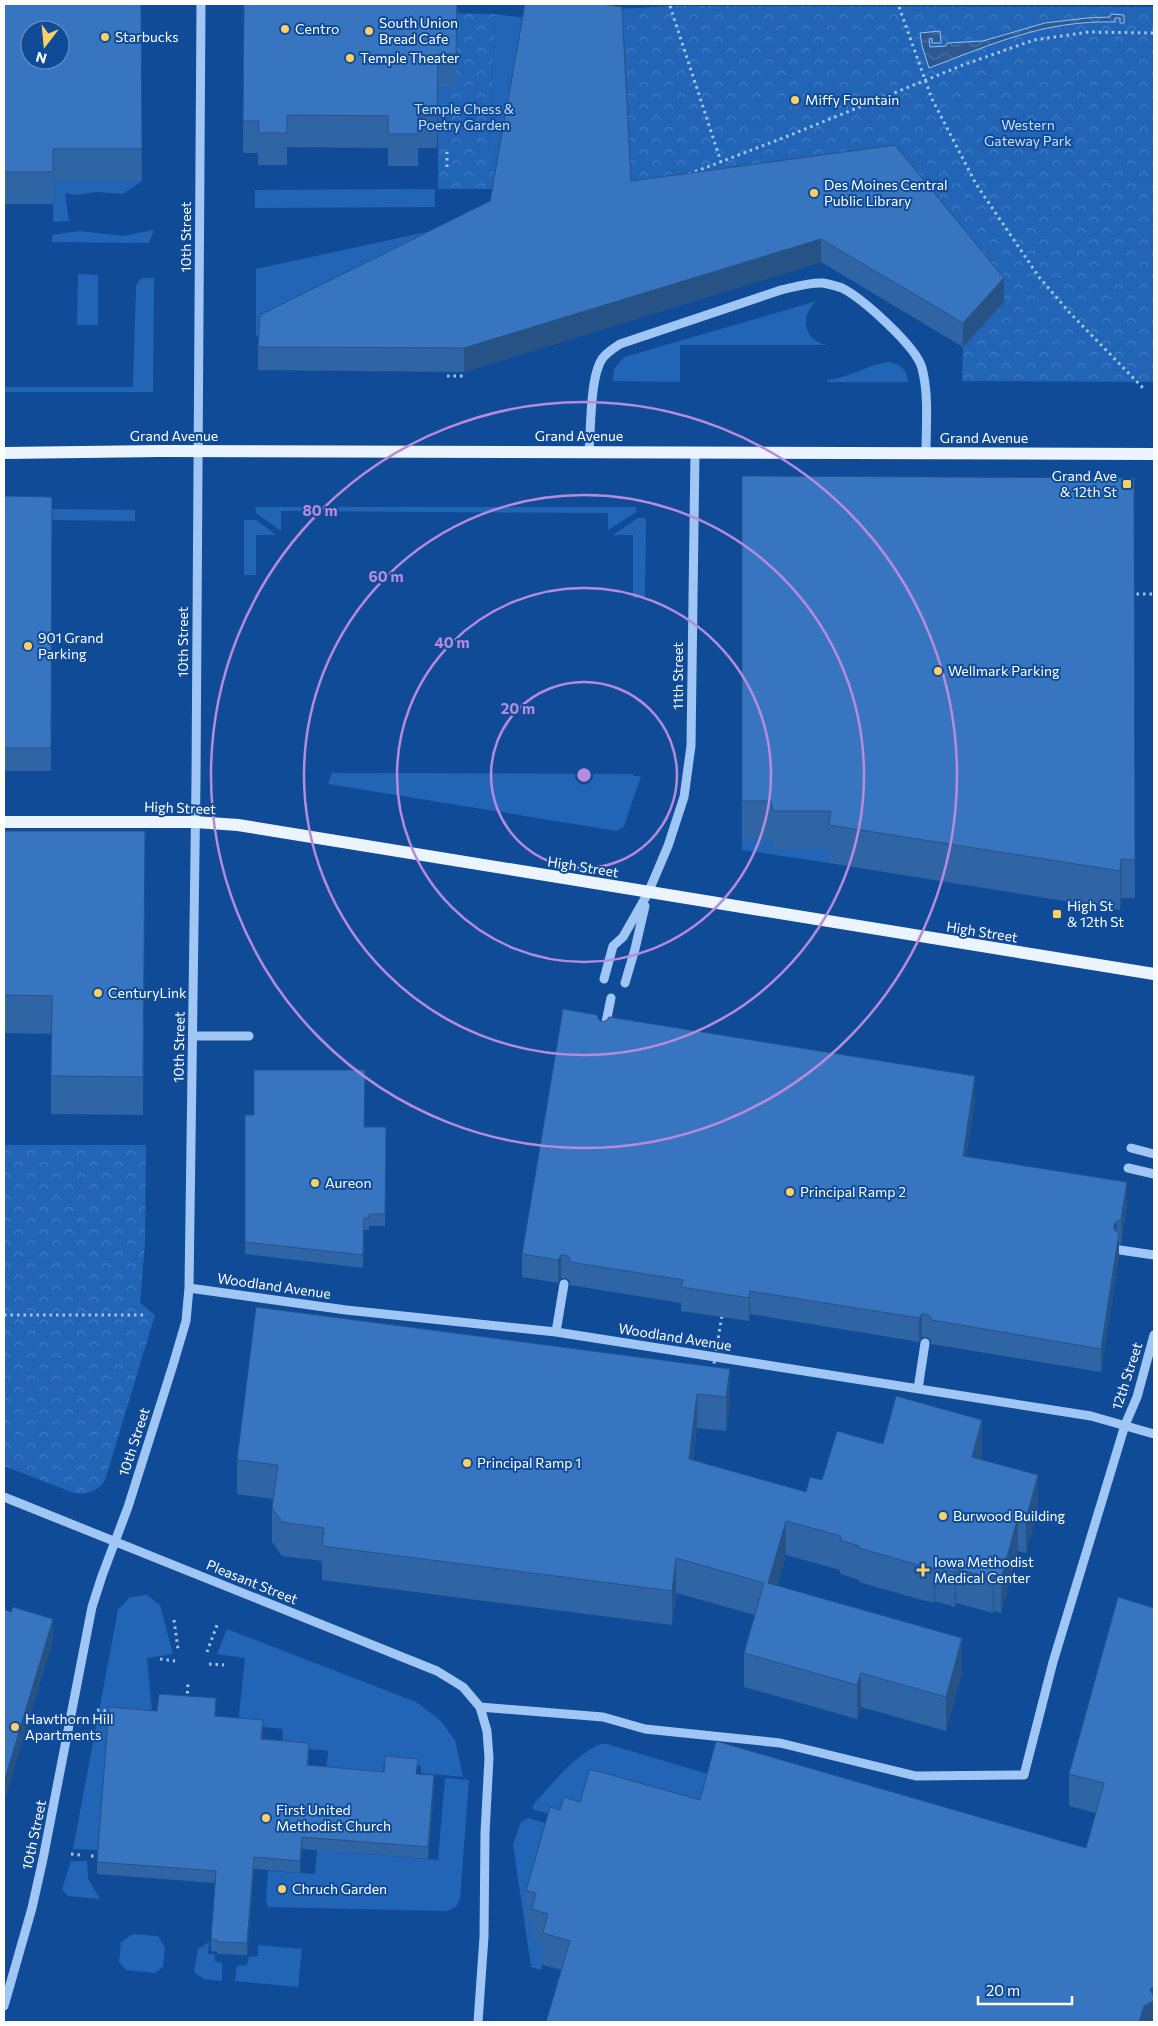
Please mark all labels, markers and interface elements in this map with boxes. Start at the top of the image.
place label: South Union Bread Cafe [379,14,458,47]
north arrow [20,20,70,70]
place label: Centro [295,20,339,37]
marker: Centro [279,23,291,35]
marker: South Union Bread Cafe [363,25,375,37]
place label: Starbucks [115,28,179,45]
marker: Starbucks [99,31,111,43]
text: N [34,48,49,68]
place label: Temple Theater [360,49,460,66]
marker: Temple Theater [344,52,356,64]
place label: Miffy Fountain [805,91,899,108]
marker: Miffy Fountain [789,94,801,106]
park label: Temple Chess & Poetry Garden [414,100,515,133]
park label: Western Gateway Park [984,116,1072,149]
place label: Des Moines Central Public Library [824,176,948,209]
marker: Des Moines Central Public Library [808,187,820,199]
street label: 10th Street [177,201,194,273]
street label: Grand Avenue [130,427,218,444]
street label: Grand Avenue [535,427,623,444]
street label: Grand Avenue [940,429,1028,446]
place label: Grand Ave & 12th St [1052,467,1117,500]
marker: Grand Ave & 12th St [1121,478,1133,490]
text: 80 m [302,501,338,519]
text: 60 m [368,567,404,585]
street label: 10th Street [174,606,191,678]
place label: 901 Grand Parking [38,629,103,662]
text: 40 m [434,633,470,651]
marker: 901 Grand Parking [22,640,34,652]
street label: 11th Street [669,642,686,710]
place label: Wellmark Parking [948,662,1060,679]
marker: Wellmark Parking [932,665,944,677]
text: 20 m [501,699,535,717]
centre of rings [575,766,593,784]
street label: High Street [144,798,217,817]
street label: High Street [546,852,620,881]
place label: High St & 12th St [1067,897,1124,930]
marker: High St & 12th St [1051,908,1063,920]
street label: High Street [945,917,1019,946]
place label: CenturyLink [108,984,187,1001]
marker: CenturyLink [92,987,104,999]
street label: 10th Street [169,1011,188,1083]
place label: Aureon [325,1174,371,1191]
marker: Aureon [309,1177,321,1189]
place label: Principal Ramp 2 [800,1183,906,1200]
marker: Principal Ramp 2 [784,1186,796,1198]
street label: Woodland Avenue [216,1269,332,1302]
street label: Woodland Avenue [617,1319,733,1354]
street label: 12th Street [1108,1340,1145,1412]
street label: 10th Street [114,1405,153,1478]
place label: Principal Ramp 1 [477,1454,581,1471]
marker: Principal Ramp 1 [461,1457,473,1469]
place label: Burwood Building [953,1507,1066,1524]
marker: Burwood Building [937,1510,949,1522]
place label: Iowa Methodist Medical Center [934,1553,1034,1586]
street label: Pleasant Street [204,1556,300,1608]
marker: Iowa Methodist Medical Center [916,1563,930,1577]
place label: Hawthorn Hill Apartments [25,1710,114,1743]
marker: Hawthorn Hill Apartments [9,1721,21,1733]
street label: 10th Street [18,1798,49,1871]
place label: First United Methodist Church [276,1801,391,1834]
marker: First United Methodist Church [260,1812,272,1824]
place label: Chruch Garden [292,1880,387,1897]
marker: Chruch Garden [276,1883,288,1895]
scale bar [978,1974,1072,2006]
text: 20 m [986,1981,1020,1999]

